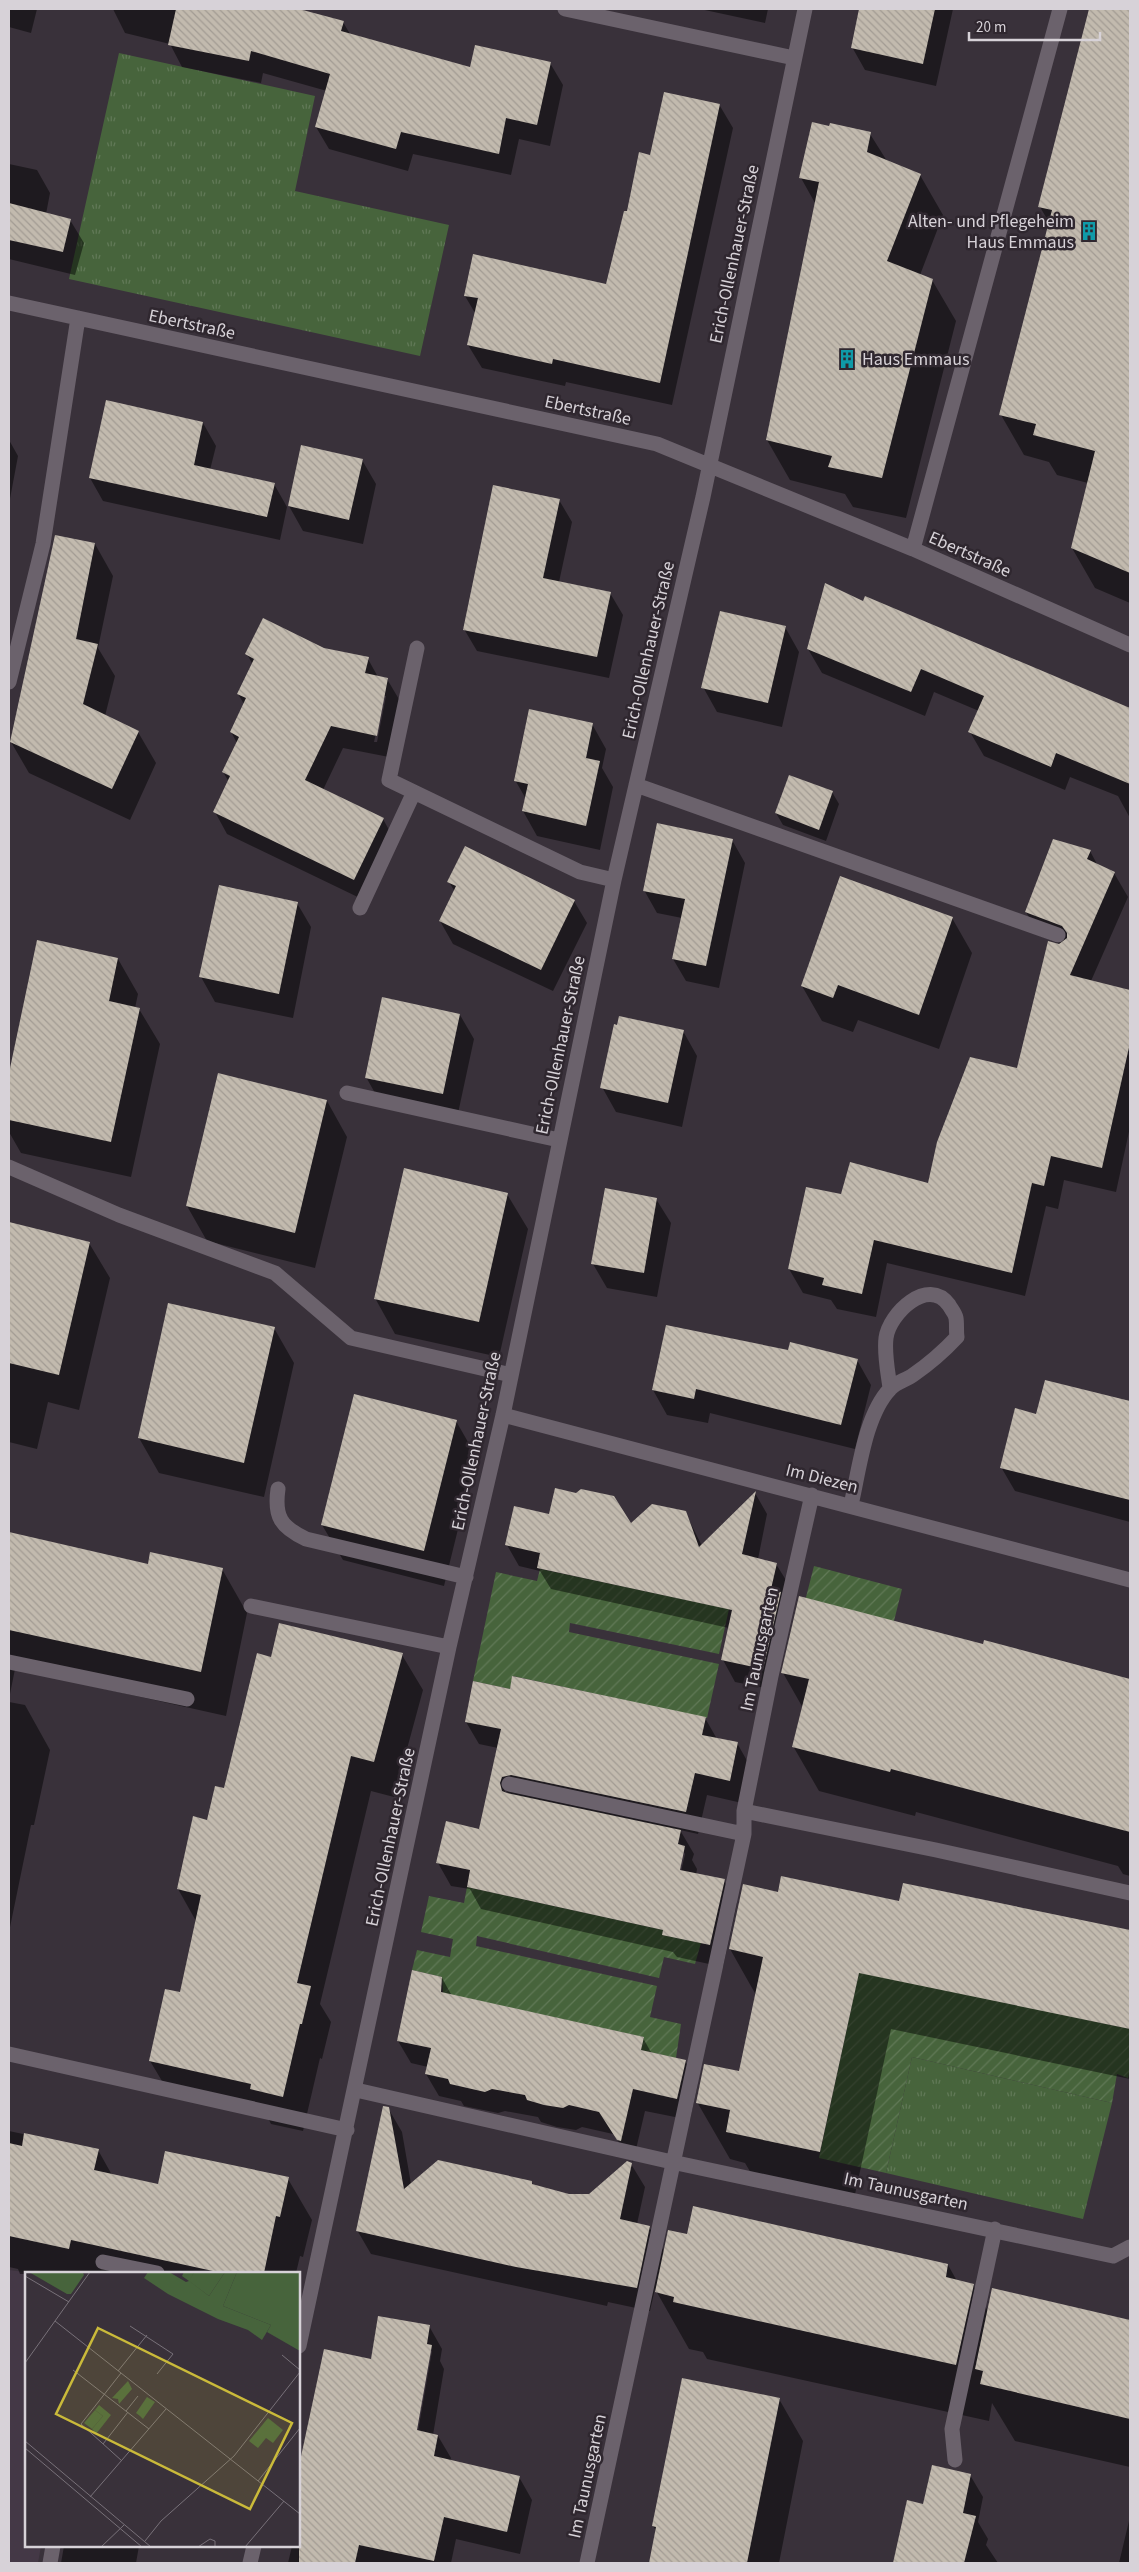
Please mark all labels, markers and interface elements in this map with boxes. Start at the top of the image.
scale bar [969,10,1100,42]
text: 20 m [976,17,1006,38]
street label: Erich-Ollenhauer-Straße [703,163,766,346]
place label: Alten- und Pflegeheim Haus Emmaus [908,209,1074,255]
building icon: Alten- und Pflegeheim Haus Emmaus [1078,220,1100,242]
street label: Ebertstraße [146,303,238,346]
place label: Haus Emmaus [862,347,969,372]
building icon: Haus Emmaus [836,348,858,370]
street label: Ebertstraße [542,389,634,432]
street label: Ebertstraße [925,525,1015,584]
street label: Erich-Ollenhauer-Straße [616,559,681,742]
street label: Erich-Ollenhauer-Straße [529,954,592,1137]
street label: Erich-Ollenhauer-Straße [445,1350,508,1533]
street label: Im Diezen [783,1457,861,1500]
street label: Im Taunusgarten [734,1585,785,1714]
street label: Erich-Ollenhauer-Straße [359,1746,422,1929]
street label: Im Taunusgarten [841,2166,970,2217]
inset map [25,2272,300,2547]
street label: Im Taunusgarten [562,2412,613,2541]

